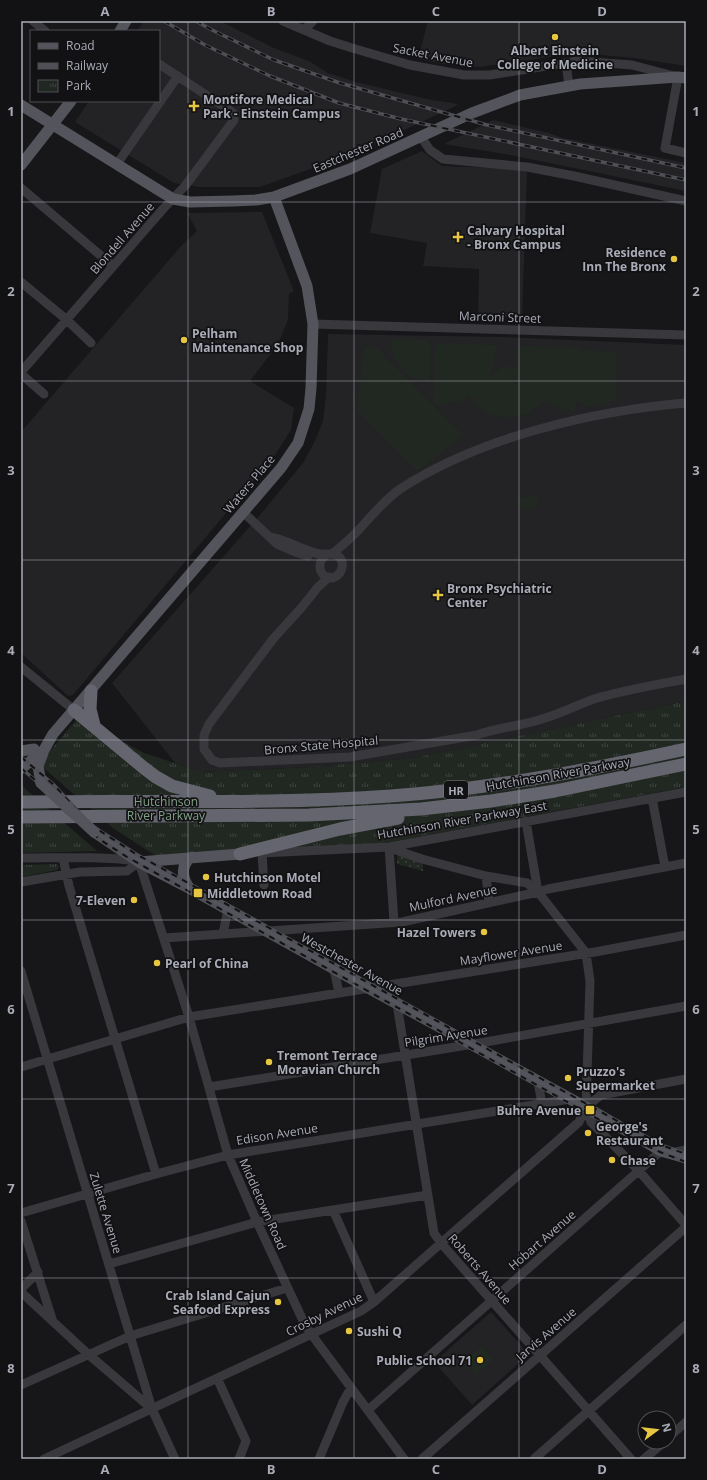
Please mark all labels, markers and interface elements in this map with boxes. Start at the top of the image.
text: A [101,2,110,20]
text: B [267,2,276,20]
text: C [432,2,440,20]
text: D [597,2,607,20]
legend [30,30,160,102]
marker: Albert Einstein College of Medicine [550,32,560,42]
text: Road [66,37,95,54]
street label: Sacket Avenue [392,39,475,71]
place label: Albert Einstein College of Medicine [497,42,613,73]
text: Railway [66,57,109,74]
text: Park [66,77,92,94]
place label: Montifore Medical Park - Einstein Campus [203,91,340,122]
marker: Montifore Medical Park - Einstein Campus [188,100,200,112]
text: 1 [7,102,15,120]
text: 1 [692,102,700,120]
street label: Eastchester Road [310,123,406,177]
street label: Blondell Avenue [86,198,158,278]
place label: Calvary Hospital - Bronx Campus [467,222,565,253]
marker: Calvary Hospital - Bronx Campus [452,231,464,243]
place label: Residence Inn The Bronx [582,244,666,275]
marker: Residence Inn The Bronx [669,254,679,264]
text: 2 [7,282,15,300]
text: 2 [692,282,700,300]
street label: Marconi Street [459,307,541,327]
place label: Pelham Maintenance Shop [192,325,304,356]
marker: Pelham Maintenance Shop [179,335,189,345]
street label: Waters Place [219,451,279,517]
text: 3 [7,461,15,479]
text: 3 [692,461,700,479]
place label: Bronx Psychiatric Center [447,580,552,611]
marker: Bronx Psychiatric Center [432,589,444,601]
text: 4 [7,641,15,659]
text: 4 [692,641,700,659]
street label: Bronx State Hospital [263,732,379,758]
street label: Hutchinson River Parkway [485,753,632,795]
road number: HR [444,781,468,799]
park label: Hutchinson River Parkway [127,793,206,824]
street label: Hutchinson River Parkway East [376,797,548,843]
text: 5 [7,820,15,838]
text: 5 [692,820,700,838]
place label: Hutchinson Motel [214,869,321,886]
marker: Hutchinson Motel [201,872,211,882]
street label: Mulford Avenue [407,880,499,916]
place label: Middletown Road [207,885,312,902]
marker: Middletown Road [192,887,204,899]
place label: 7-Eleven [76,892,126,909]
marker: 7-Eleven [129,895,139,905]
place label: Hazel Towers [397,924,476,941]
marker: Hazel Towers [479,927,489,937]
street label: Westchester Avenue [298,929,406,999]
street label: Mayflower Avenue [459,936,564,969]
place label: Pearl of China [165,955,249,972]
marker: Pearl of China [152,958,162,968]
text: 6 [7,1000,15,1018]
text: 6 [692,1000,700,1018]
street label: Pilgrim Avenue [403,1021,489,1051]
place label: Tremont Terrace Moravian Church [277,1047,380,1078]
marker: Tremont Terrace Moravian Church [264,1057,274,1067]
place label: Pruzzo's Supermarket [576,1063,655,1094]
marker: Pruzzo's Supermarket [563,1073,573,1083]
place label: Buhre Avenue [496,1102,581,1119]
marker: Buhre Avenue [584,1104,596,1116]
place label: George's Restaurant [596,1118,663,1149]
street label: Edison Avenue [235,1119,319,1149]
marker: George's Restaurant [583,1128,593,1138]
place label: Chase [620,1152,656,1169]
marker: Chase [607,1155,617,1165]
street label: Middletown Road [235,1156,291,1252]
street label: Zulette Avenue [86,1170,127,1256]
text: 7 [7,1179,15,1197]
text: 7 [692,1179,700,1197]
street label: Hobart Avenue [505,1206,580,1274]
street label: Roberts Avenue [445,1230,516,1308]
place label: Crab Island Cajun Seafood Express [165,1287,270,1318]
street label: Crosby Avenue [283,1288,366,1340]
marker: Crab Island Cajun Seafood Express [273,1297,283,1307]
street label: Jarvis Avenue [512,1303,580,1365]
place label: Sushi Q [357,1323,402,1340]
marker: Sushi Q [344,1326,354,1336]
place label: Public School 71 [376,1352,472,1369]
marker: Public School 71 [475,1355,485,1365]
text: 8 [7,1359,15,1377]
text: 8 [692,1359,700,1377]
north arrow [637,1410,677,1450]
text: N [659,1421,676,1434]
text: A [101,1460,110,1478]
text: B [267,1460,276,1478]
text: C [432,1460,440,1478]
text: D [597,1460,607,1478]

